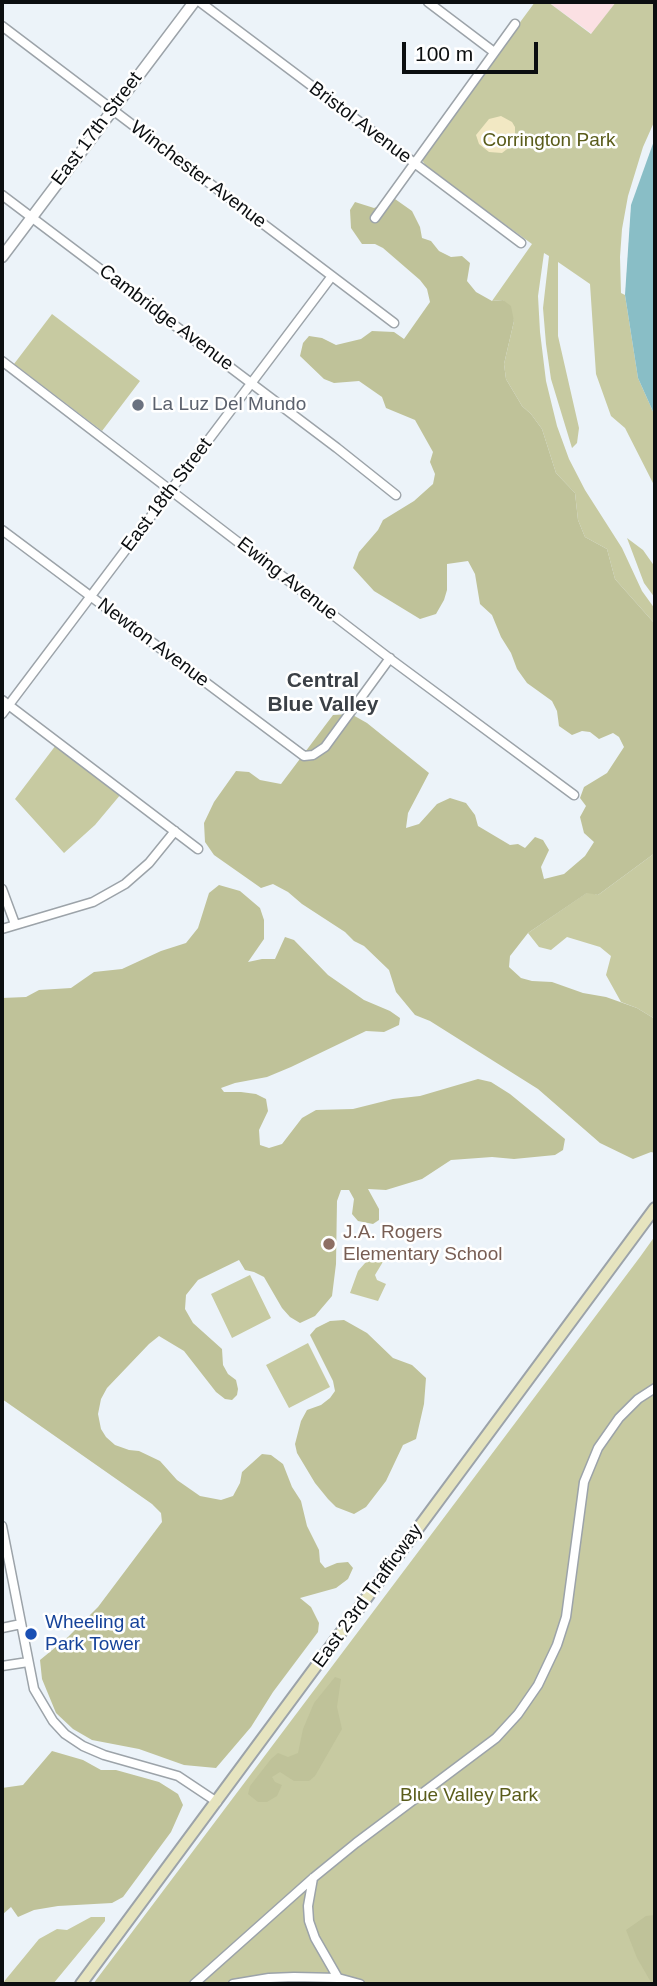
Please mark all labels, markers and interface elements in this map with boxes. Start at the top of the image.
scale bar [405,28,542,72]
text: 100 m [415,42,473,65]
street label: East 17th Street [47,68,147,190]
street label: Bristol Avenue [304,77,416,169]
street label: Winchester Avenue [125,116,271,234]
park label: Corrington Park [482,130,616,152]
street label: Cambridge Avenue [94,260,238,376]
place label: La Luz Del Mundo [152,394,306,416]
marker: La Luz Del Mundo [130,397,146,413]
street label: East 18th Street [117,434,217,556]
street label: Ewing Avenue [232,533,342,625]
street label: Newton Avenue [93,594,213,692]
district label: Central Blue Valley [268,668,378,718]
place label: J.A. Rogers Elementary School [343,1222,502,1266]
marker: J.A. Rogers Elementary School [321,1236,337,1252]
street label: East 23rd Trafficway [308,1520,428,1672]
place label: Wheeling at Park Tower [45,1612,145,1656]
marker: Wheeling at Park Tower [23,1626,39,1642]
park label: Blue Valley Park [400,1785,538,1807]

